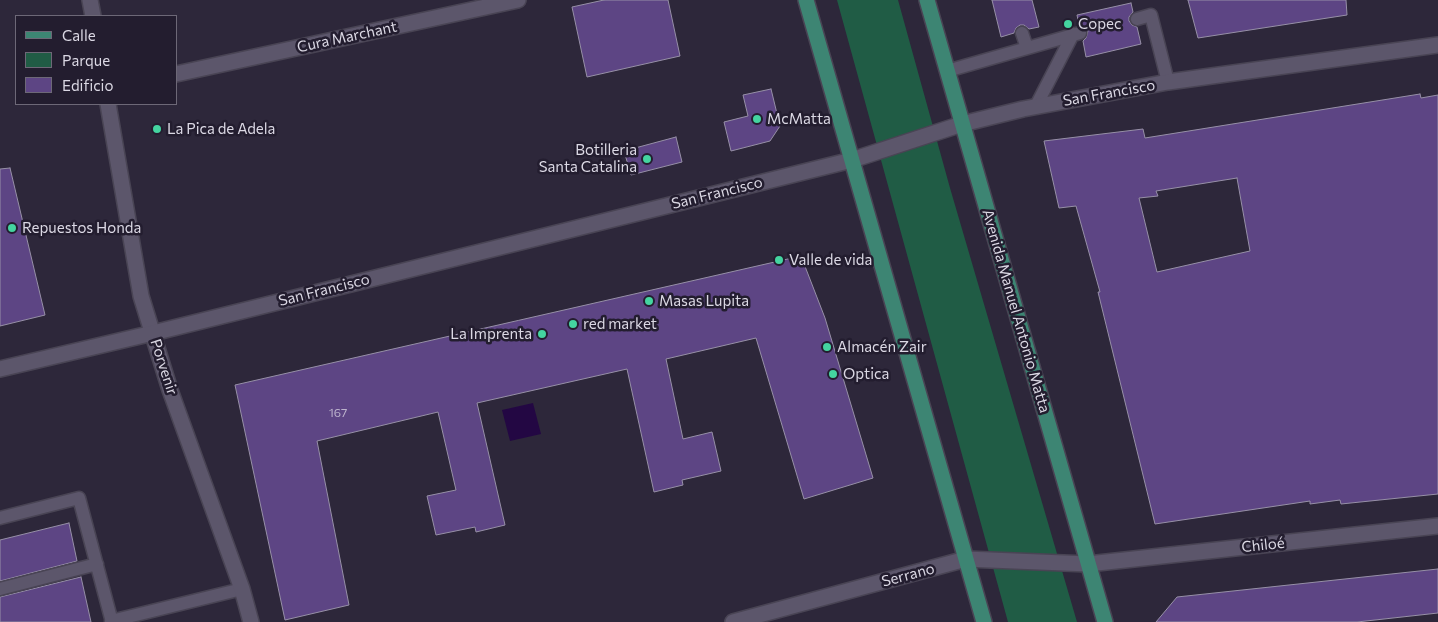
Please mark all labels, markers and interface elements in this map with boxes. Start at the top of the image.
legend [15,15,178,105]
place label: Copec [1078,15,1121,33]
street label: Cura Marchant [295,18,399,56]
marker: Copec [1062,18,1074,30]
text: Calle [62,26,96,44]
text: Parque [62,51,110,69]
text: Edificio [62,76,113,94]
street label: San Francisco [1062,76,1156,110]
place label: McMatta [767,110,831,128]
marker: McMatta [751,113,763,125]
place label: La Pica de Adela [167,120,275,138]
marker: La Pica de Adela [151,123,163,135]
place label: Botilleria Santa Catalina [539,141,637,176]
marker: Botilleria Santa Catalina [641,153,653,165]
street label: San Francisco [670,173,764,213]
street label: Avenida Manuel Antonio Matta [978,207,1054,415]
place label: Repuestos Honda [22,219,141,237]
marker: Repuestos Honda [6,222,18,234]
place label: Valle de vida [789,251,872,269]
marker: Valle de vida [773,254,785,266]
street label: San Francisco [277,270,371,310]
place label: Masas Lupita [659,292,749,310]
marker: Masas Lupita [643,295,655,307]
place label: red market [583,315,657,333]
marker: red market [567,318,579,330]
place label: La Imprenta [450,325,532,343]
marker: La Imprenta [536,328,548,340]
street label: Porvenir [146,337,182,397]
place label: Almacén Zair [837,338,927,356]
marker: Almacén Zair [821,341,833,353]
place label: Optica [843,365,889,383]
marker: Optica [827,368,839,380]
house number: 167 [329,406,347,420]
street label: Chiloé [1240,534,1286,556]
street label: Serrano [880,559,936,591]

